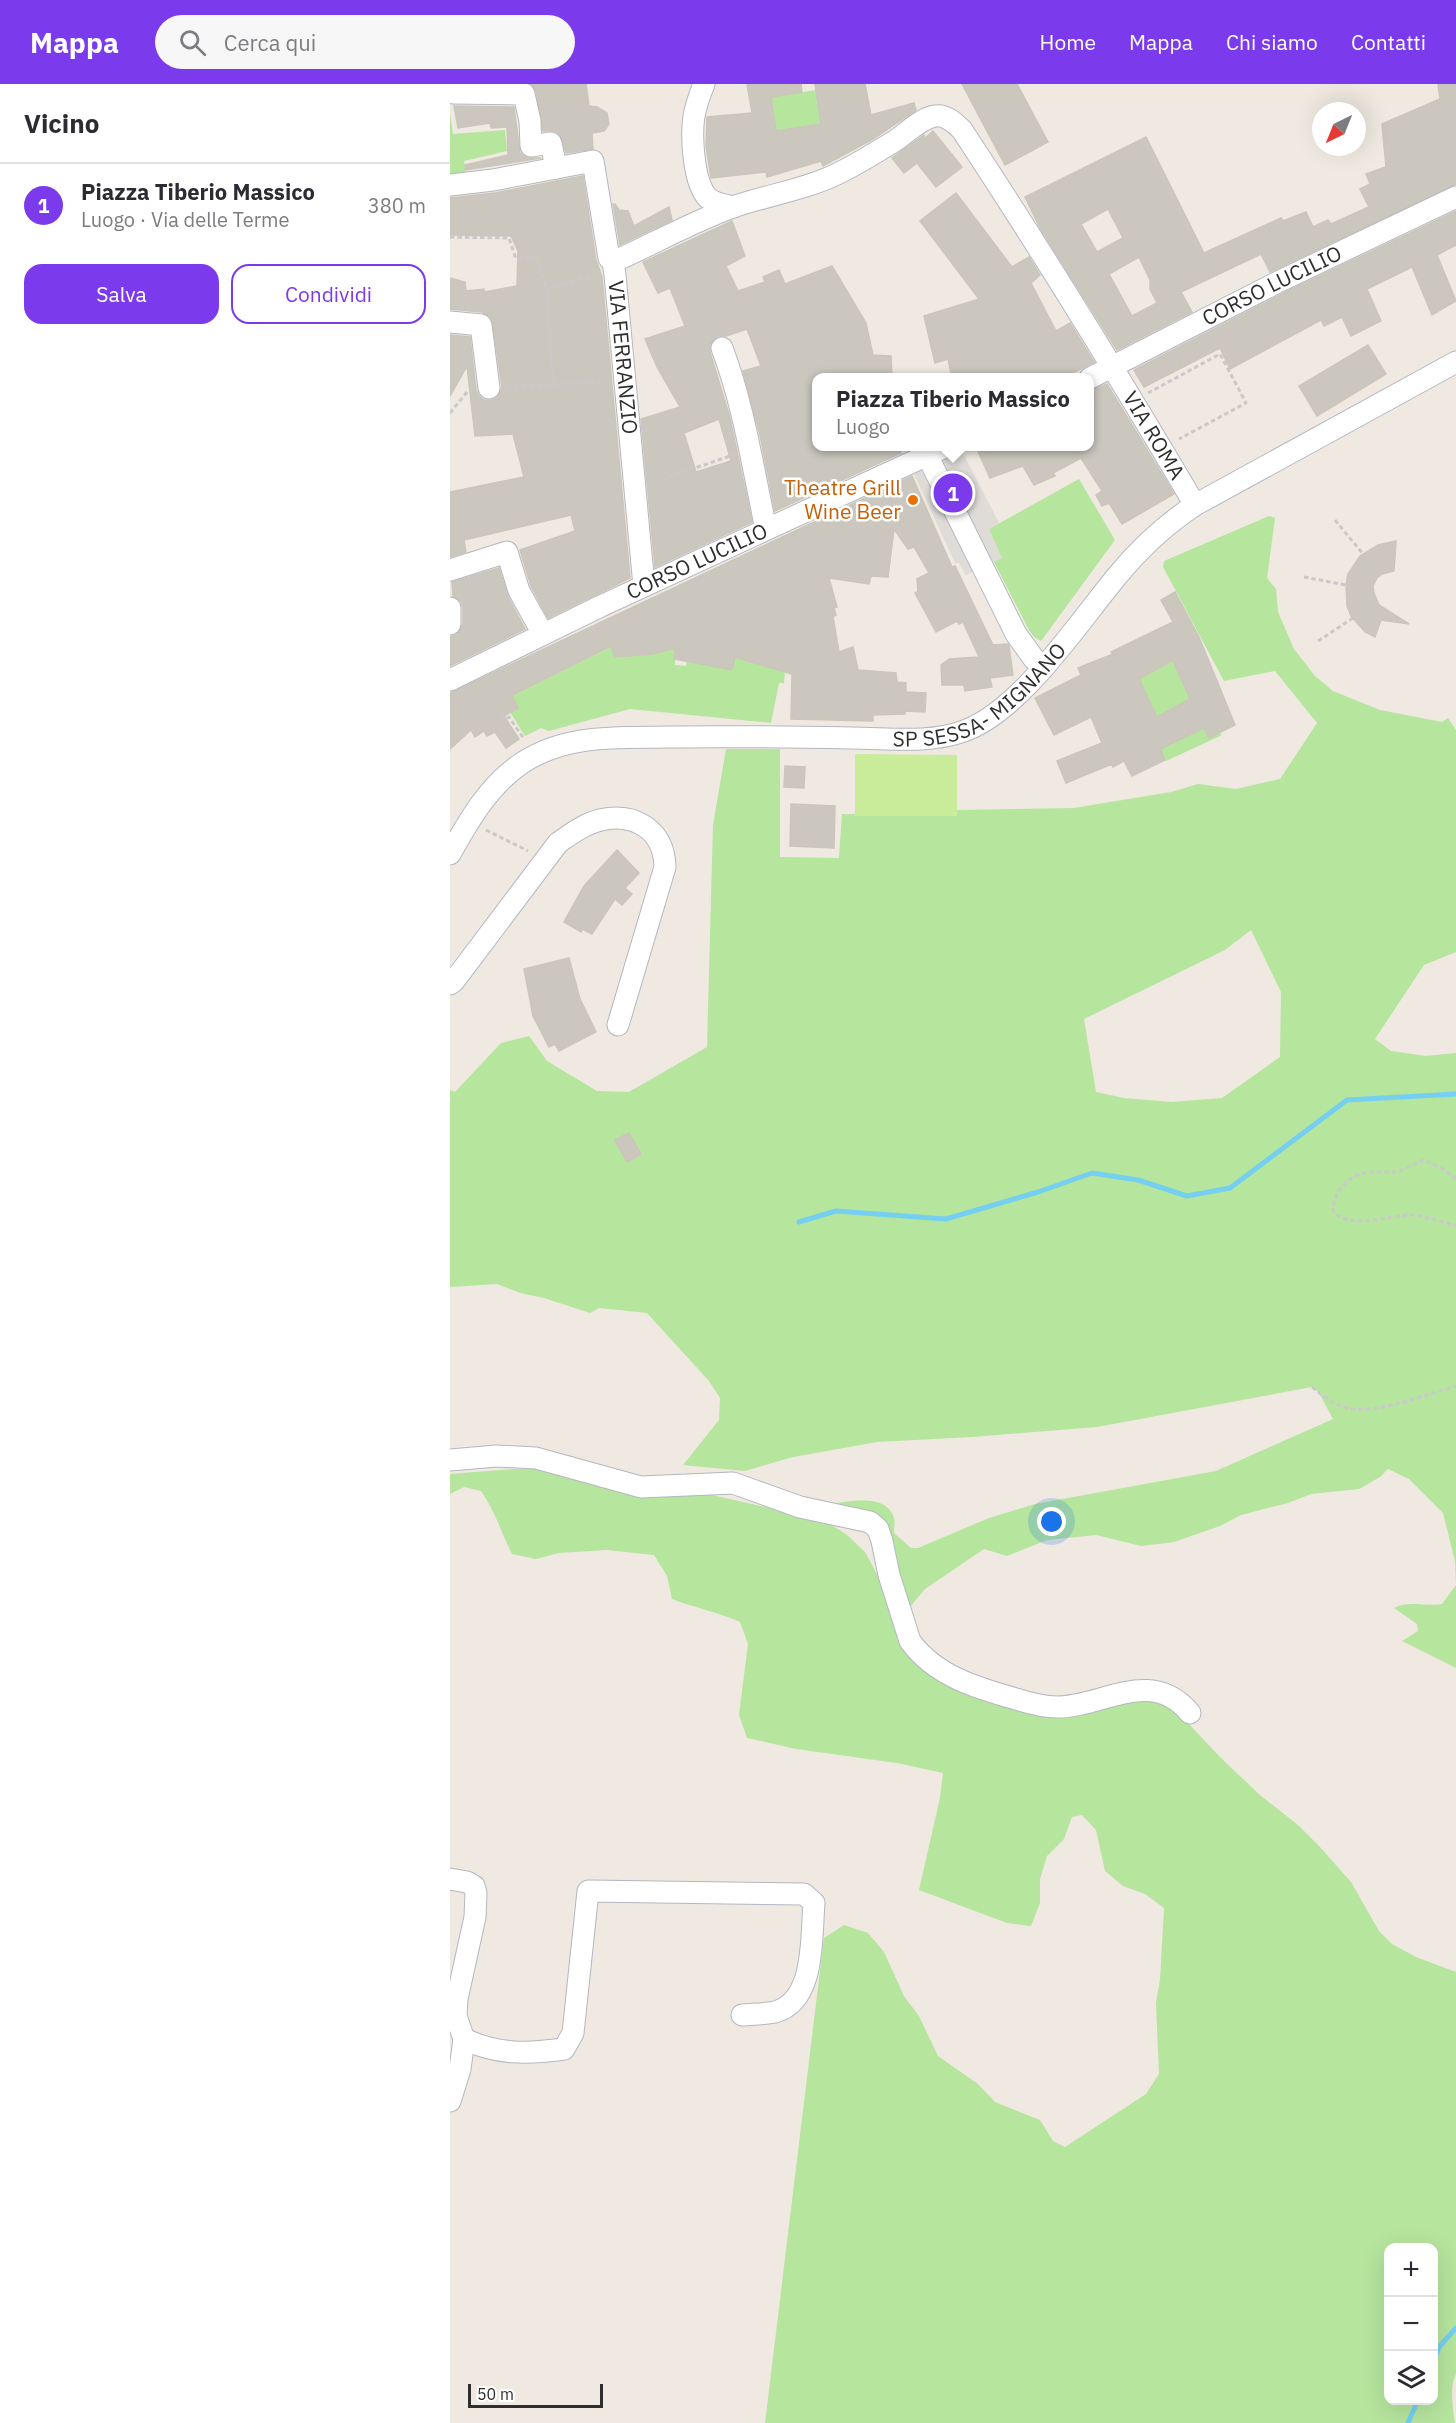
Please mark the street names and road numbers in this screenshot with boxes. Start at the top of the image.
street label: CORSO LUCILIO [1197,239,1346,332]
street label: VIA FERRANZIO [603,279,645,435]
street label: VIA ROMA [1117,386,1192,484]
street label: CORSO LUCILIO [622,516,772,605]
street label: SP SESSA- MIGNANO [892,637,1072,752]

